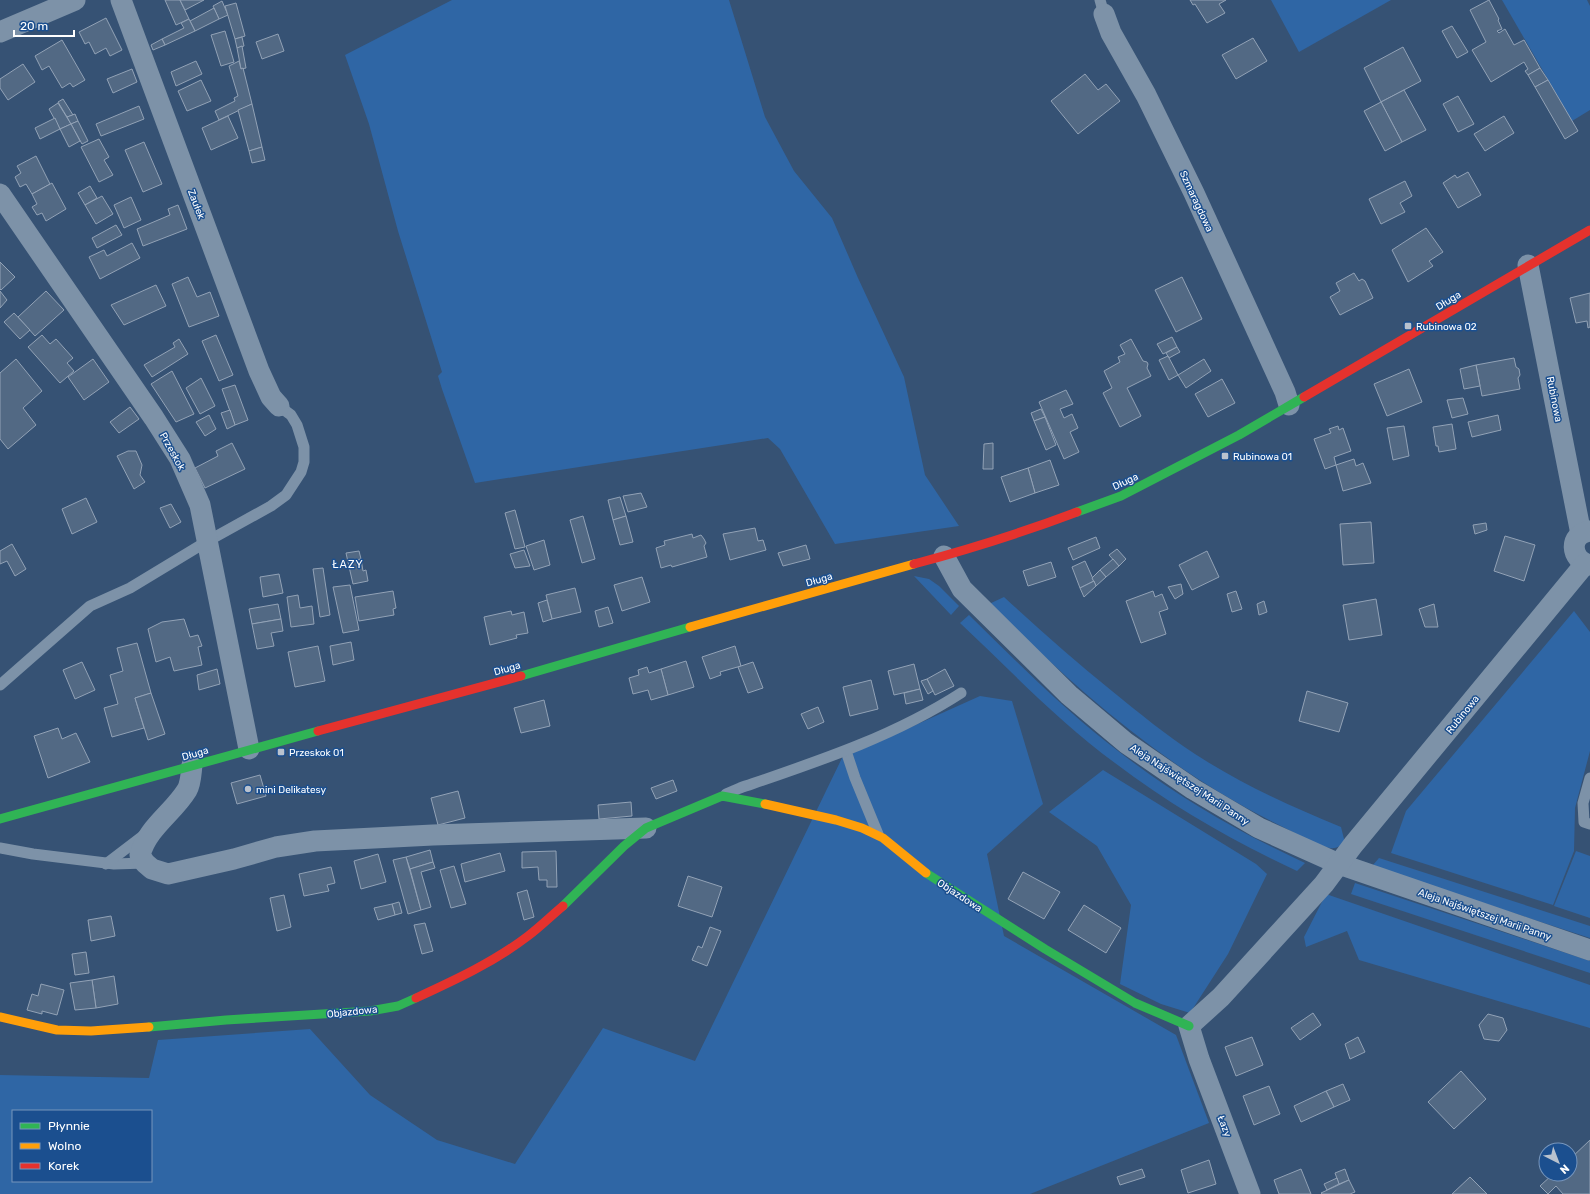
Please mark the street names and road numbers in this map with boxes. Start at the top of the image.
street label: Szmaragdowa [1177,169,1215,234]
street label: Zaułek [185,188,208,222]
street label: Długa [1434,289,1463,313]
street label: Rubinowa [1544,375,1564,423]
street label: Przeskok [157,430,188,473]
street label: Długa [1111,471,1140,493]
street label: Długa [805,570,834,589]
street label: Długa [493,659,522,678]
street label: Rubinowa [1444,693,1482,736]
street label: Aleja Najświętszej Marii Panny [1128,742,1252,828]
street label: Długa [181,744,210,763]
street label: Objazdowa [935,877,984,915]
street label: Aleja Najświętszej Marii Panny [1417,887,1553,944]
street label: Objazdowa [326,1003,378,1021]
street label: Łazy [1215,1114,1234,1139]

